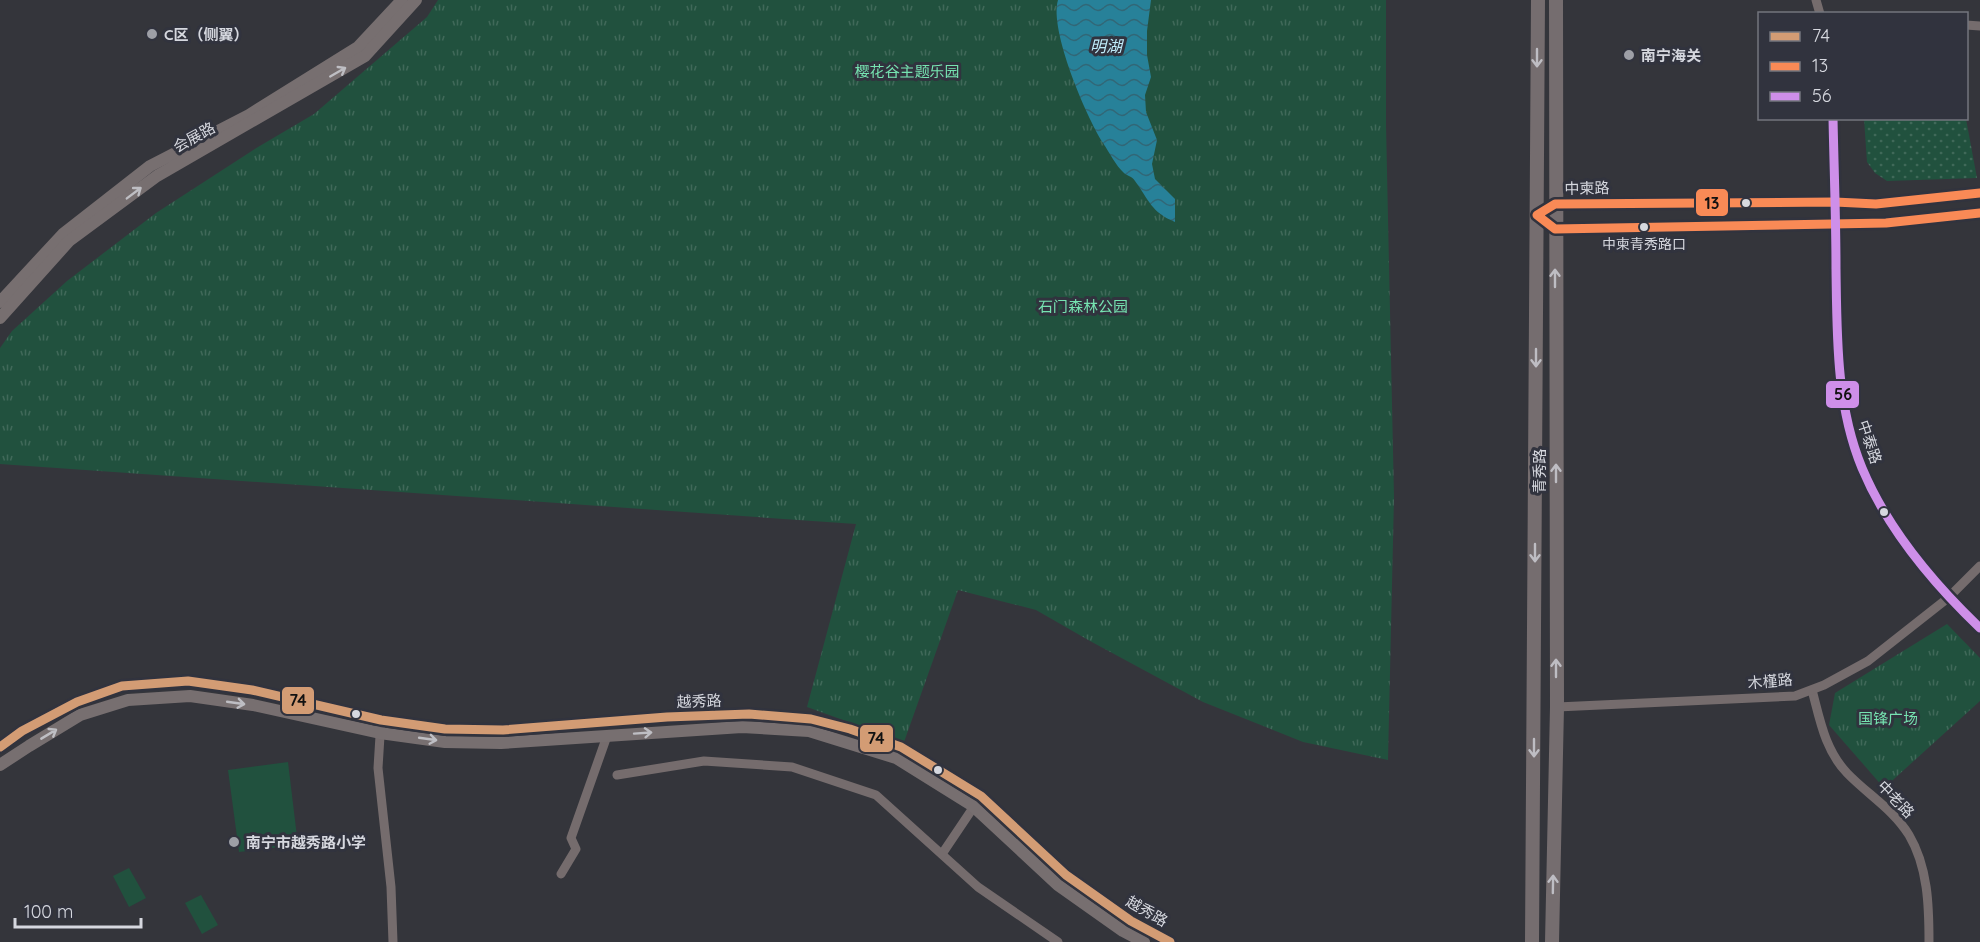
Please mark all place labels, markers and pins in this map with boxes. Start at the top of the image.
place label: C区（侧翼） [164,25,248,44]
marker: C区（侧翼） [145,27,159,41]
place label: 南宁海关 [1641,46,1701,65]
marker: 南宁海关 [1622,48,1636,62]
unlabelled marker [1740,197,1752,209]
marker: 中柬青秀路口 [1638,221,1650,233]
place label: 中柬青秀路口 [1602,235,1686,253]
unlabelled marker [1878,506,1890,518]
unlabelled marker [350,708,362,720]
unlabelled marker [932,764,944,776]
place label: 南宁市越秀路小学 [246,833,366,852]
marker: 南宁市越秀路小学 [227,835,241,849]

